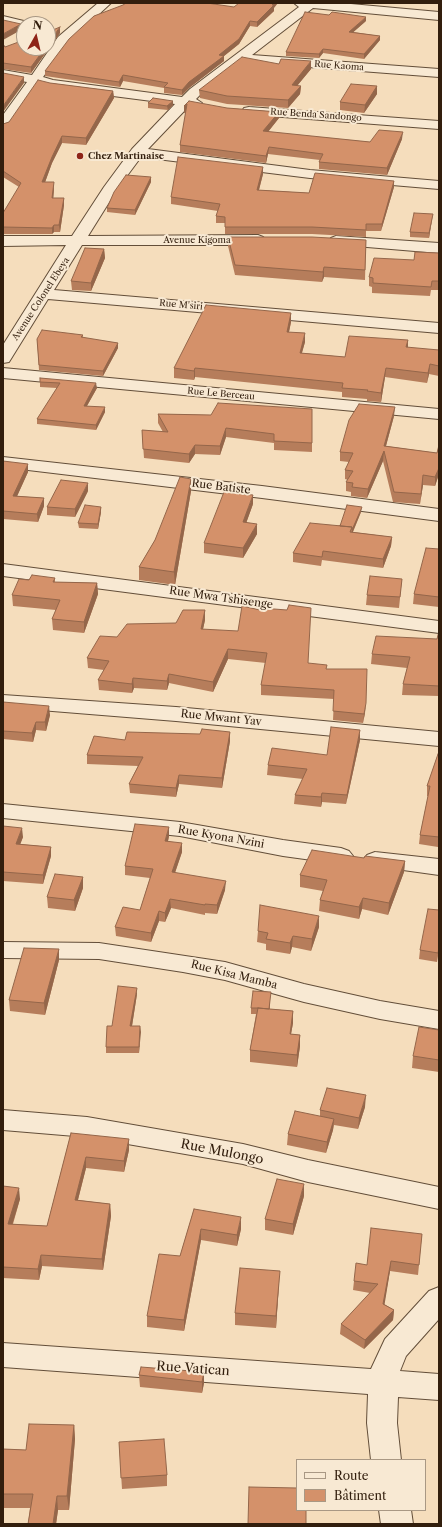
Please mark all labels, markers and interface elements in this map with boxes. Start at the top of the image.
north arrow [16,16,56,56]
text: N [32,18,43,33]
street label: Rue Kaoma [314,59,364,73]
street label: Rue Benda Sandongo [270,106,362,124]
marker: Chez Martinaise [75,151,85,161]
place label: Chez Martinaise [88,151,164,161]
street label: Avenue Kigoma [163,235,231,245]
street label: Avenue Colonel Ebeya [10,255,72,343]
street label: Rue M'siri [159,298,203,312]
street label: Rue Le Berceau [187,386,255,402]
street label: Rue Batiste [191,477,251,497]
street label: Rue Mwa Tshisenge [168,584,274,612]
street label: Rue Mwant Yav [180,707,262,729]
street label: Rue Kyona Nzini [177,823,265,851]
street label: Rue Kisa Mamba [189,958,279,992]
street label: Rue Mulongo [179,1136,265,1168]
street label: Rue Vatican [156,1359,230,1379]
legend [296,1459,426,1511]
text: Route [334,1468,368,1483]
text: Bâtiment [334,1488,386,1503]

